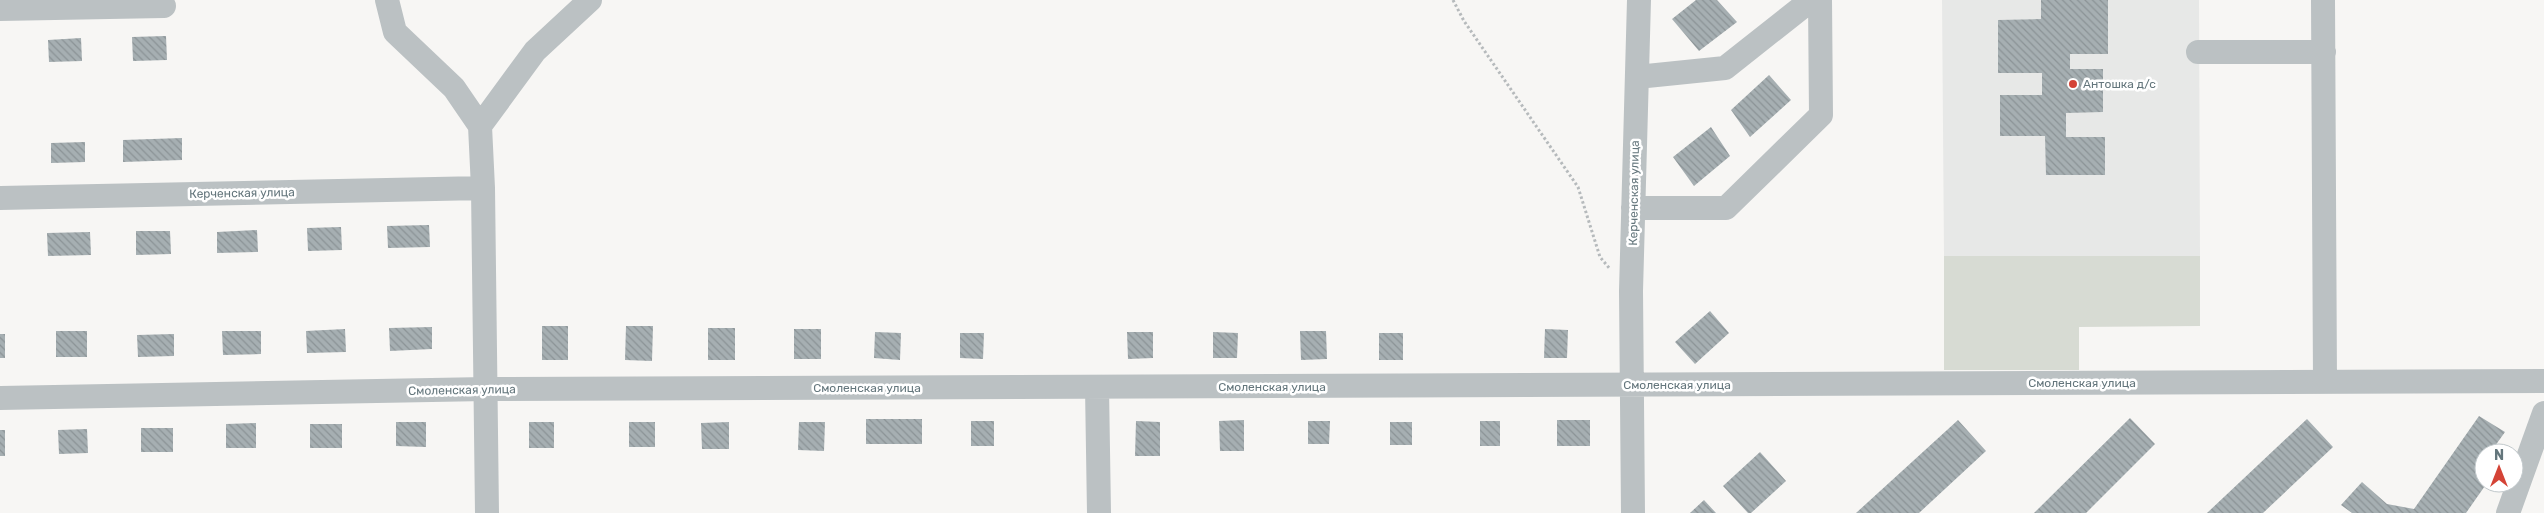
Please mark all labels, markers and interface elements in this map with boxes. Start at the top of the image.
place label: Антошка д/с [2083,77,2156,91]
marker: Антошка д/с [2067,78,2079,90]
street label: Керченская улица [1626,140,1642,246]
street label: Керченская улица [189,185,295,201]
street label: Смоленская улица [2028,376,2136,390]
street label: Смоленская улица [1623,378,1731,392]
street label: Смоленская улица [1218,380,1326,394]
street label: Смоленская улица [813,381,921,395]
street label: Смоленская улица [408,382,516,398]
north arrow [2474,443,2524,493]
text: N [2494,447,2504,464]

